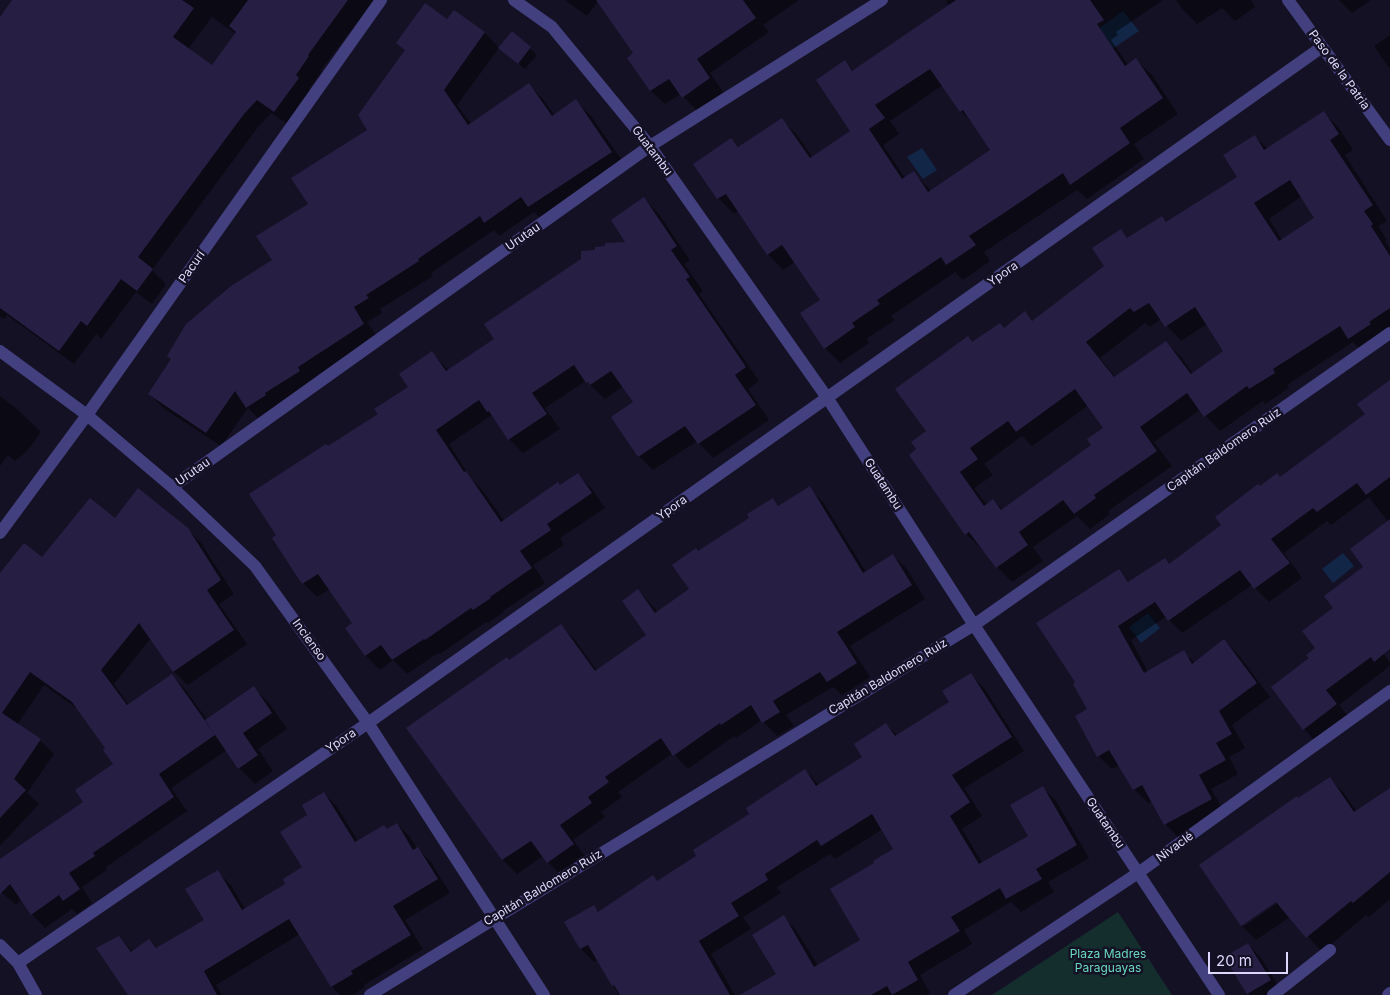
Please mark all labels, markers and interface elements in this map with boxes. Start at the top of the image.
street label: Paso de la Patria [1305,27,1373,113]
street label: Guatambu [629,123,675,179]
street label: Urutau [503,220,543,254]
street label: Pacurí [176,248,208,286]
street label: Ypora [985,259,1021,289]
street label: Capitán Baldomero Ruiz [1164,405,1284,495]
street label: Urutau [173,455,213,489]
street label: Guatambu [861,456,905,512]
street label: Ypora [654,493,690,523]
street label: Incienso [289,616,329,664]
street label: Capitán Baldomero Ruiz [826,636,950,718]
street label: Ypora [323,726,359,756]
street label: Guatambu [1083,795,1127,851]
street label: Nivaclé [1154,829,1196,865]
street label: Capitán Baldomero Ruiz [481,847,605,929]
scale bar [1210,942,1290,974]
park label: Plaza Madres Paraguayas [1070,947,1146,975]
text: 20 m [1216,951,1252,970]

